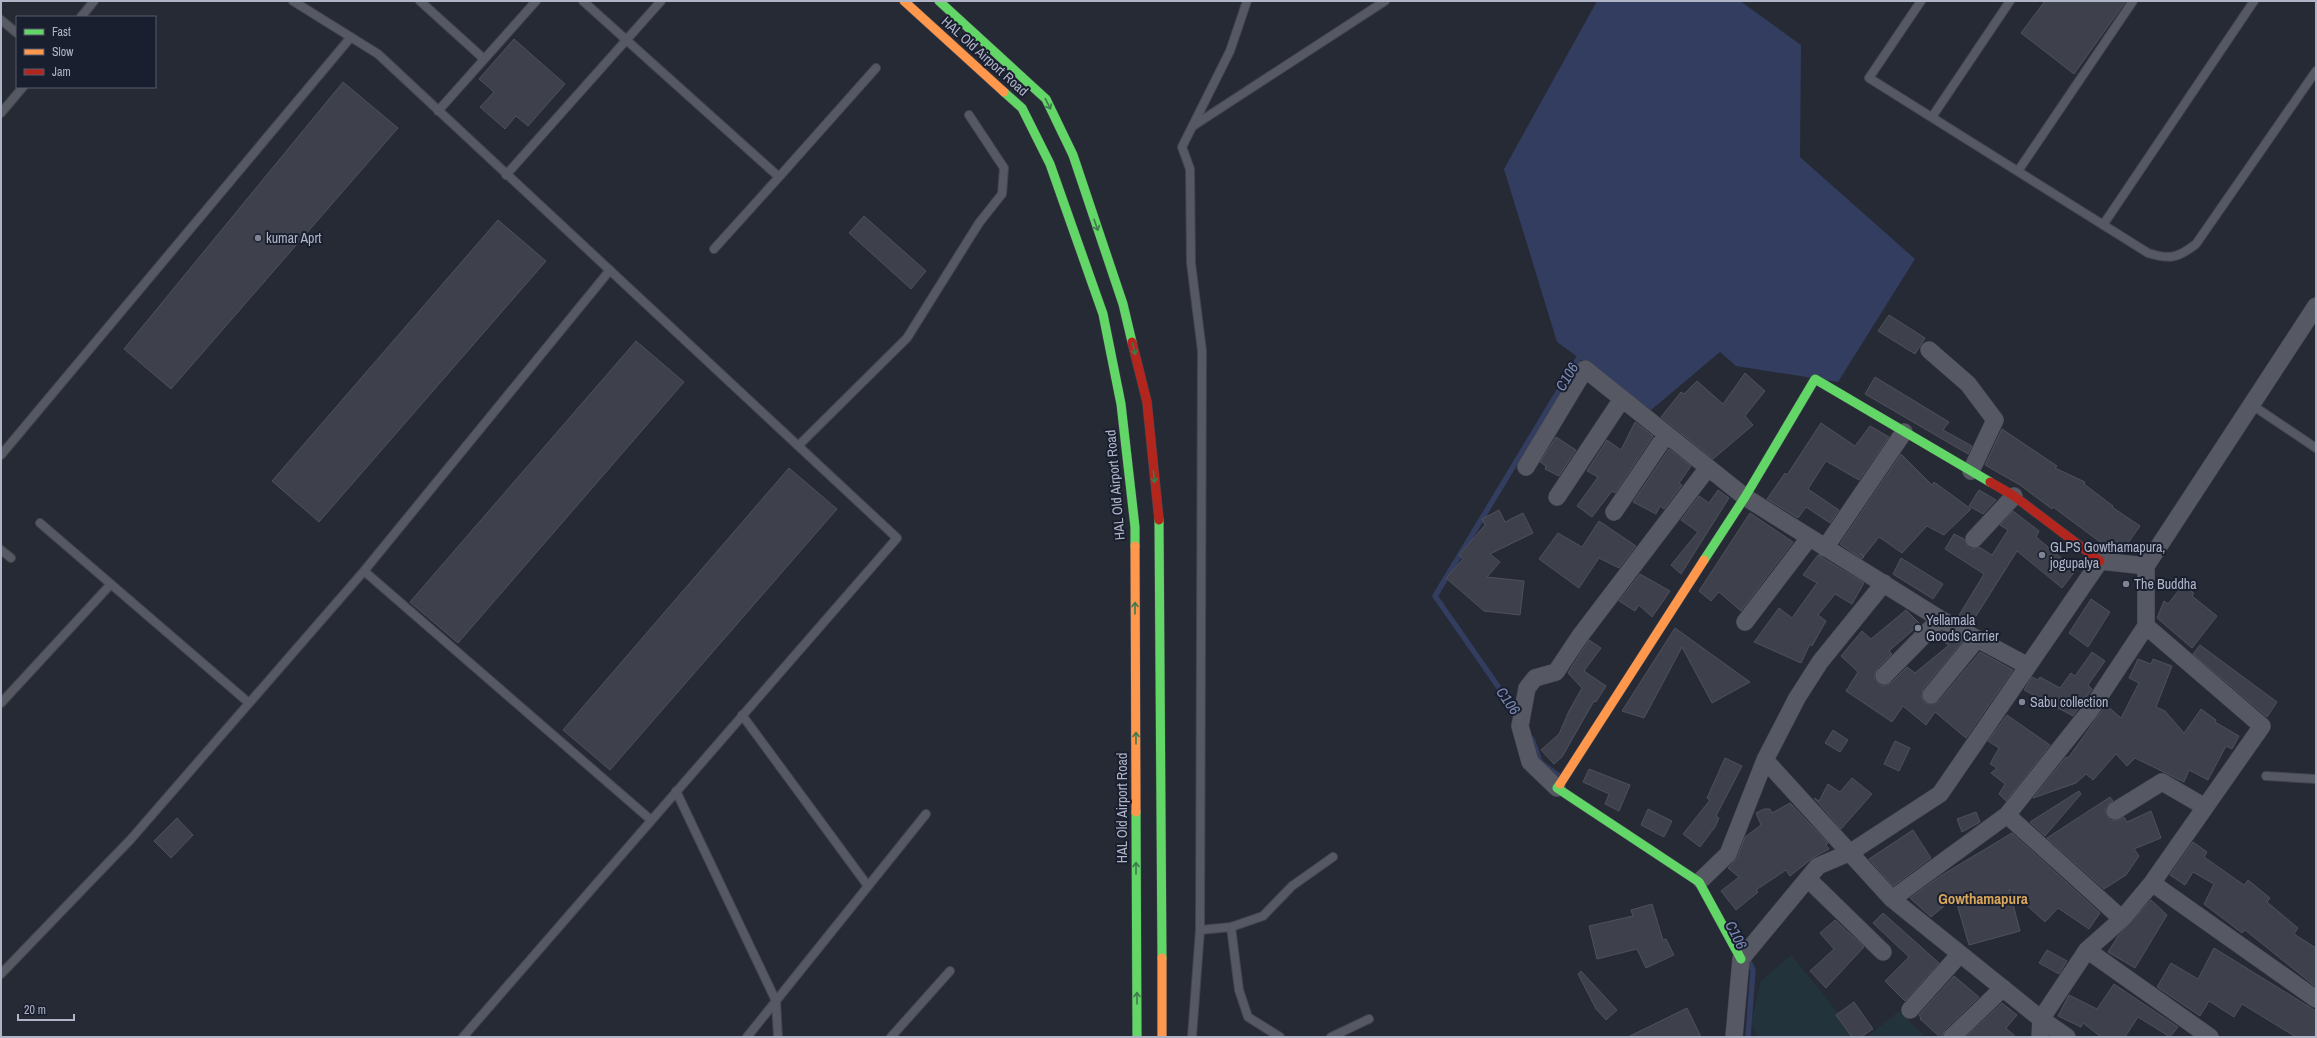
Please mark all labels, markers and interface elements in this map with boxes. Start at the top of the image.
street label: HAL Old Airport Road [938,12,1032,100]
legend [16,16,156,88]
text: Fast [52,24,71,40]
text: Slow [52,44,74,60]
text: Jam [52,64,71,80]
one-way arrow [1045,98,1052,110]
one-way arrow [1093,218,1100,231]
place label: kumar Aprt [266,229,322,247]
marker: kumar Aprt [253,233,263,243]
one-way arrow [1131,342,1138,355]
water label: C106 [1550,359,1583,395]
street label: HAL Old Airport Road [1101,429,1129,541]
one-way arrow [1151,470,1158,483]
place label: GLPS Gowthamapura, jogupalya [2049,538,2166,572]
marker: GLPS Gowthamapura, jogupalya [2037,550,2047,560]
place label: The Buddha [2134,575,2197,593]
marker: The Buddha [2121,579,2131,589]
one-way arrow [1131,602,1139,615]
place label: Yellamala Goods Carrier [1926,611,1999,645]
marker: Yellamala Goods Carrier [1913,623,1923,633]
water label: C106 [1491,683,1526,719]
place label: Sabu collection [2030,693,2109,711]
marker: Sabu collection [2017,697,2027,707]
one-way arrow [1132,732,1140,745]
street label: HAL Old Airport Road [1113,753,1131,863]
one-way arrow [1132,862,1140,875]
district label: Gowthamapura [1938,888,2028,909]
water label: C106 [1720,917,1753,953]
one-way arrow [1133,992,1141,1005]
scale bar [18,996,74,1022]
text: 20 m [24,1002,46,1018]

